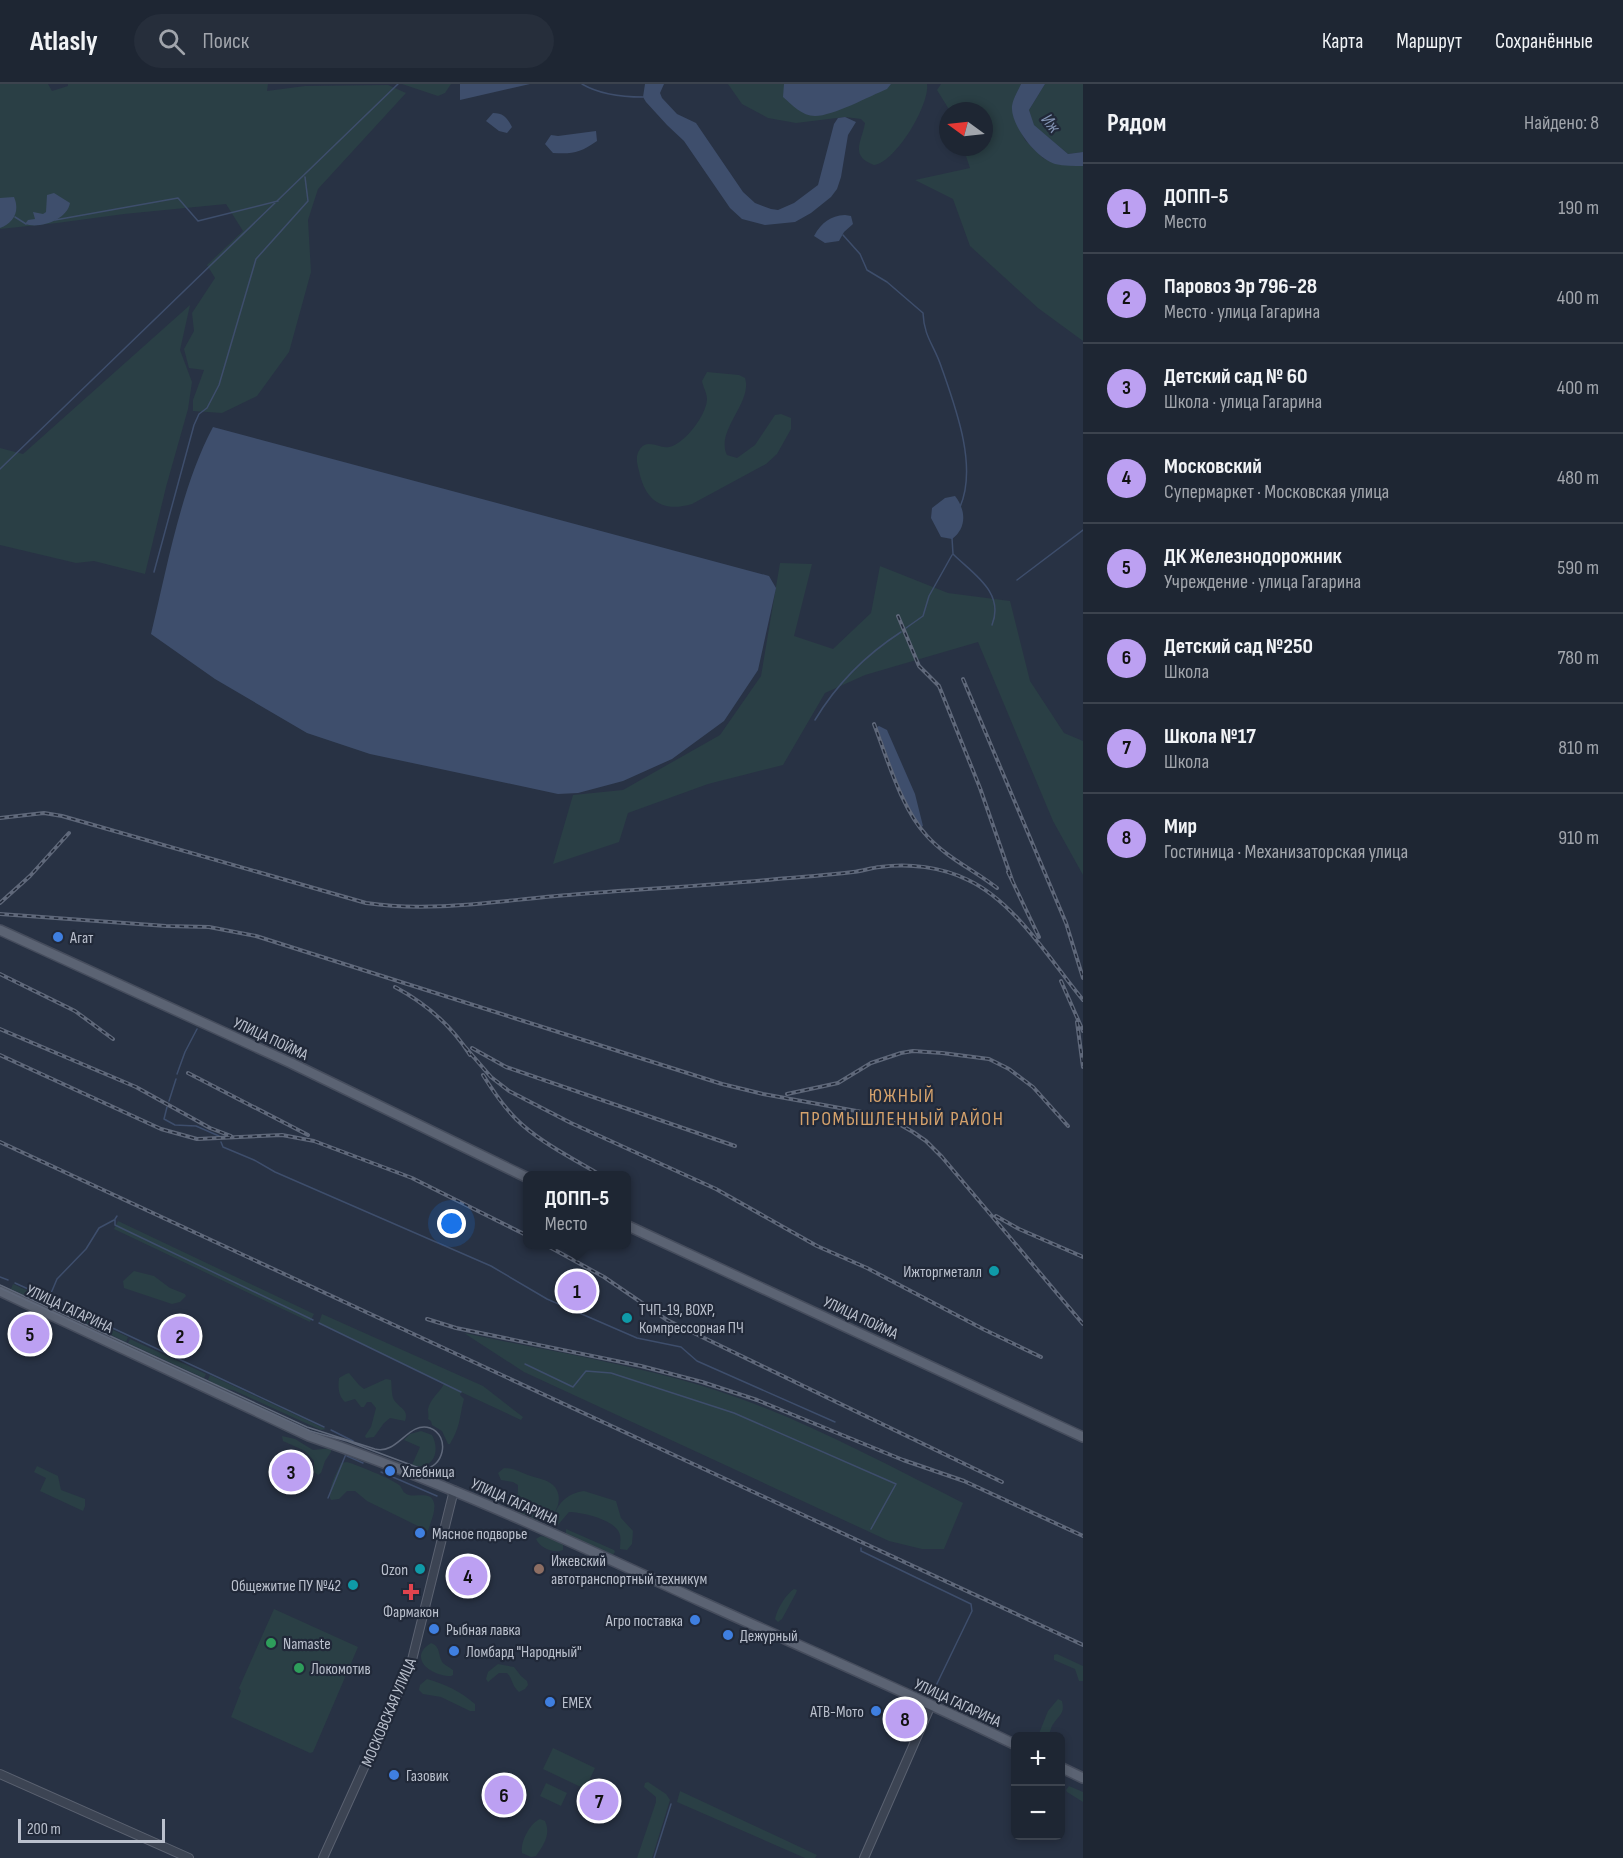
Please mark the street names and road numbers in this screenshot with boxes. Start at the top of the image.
street label: УЛИЦА ПОЙМА [230,1014,311,1065]
street label: УЛИЦА ГАГАРИНА [23,1281,116,1338]
street label: УЛИЦА ПОЙМА [820,1293,901,1344]
street label: УЛИЦА ГАГАРИНА [468,1475,561,1530]
street label: МОСКОВСКАЯ УЛИЦА [358,1655,421,1770]
street label: УЛИЦА ГАГАРИНА [911,1675,1004,1732]

